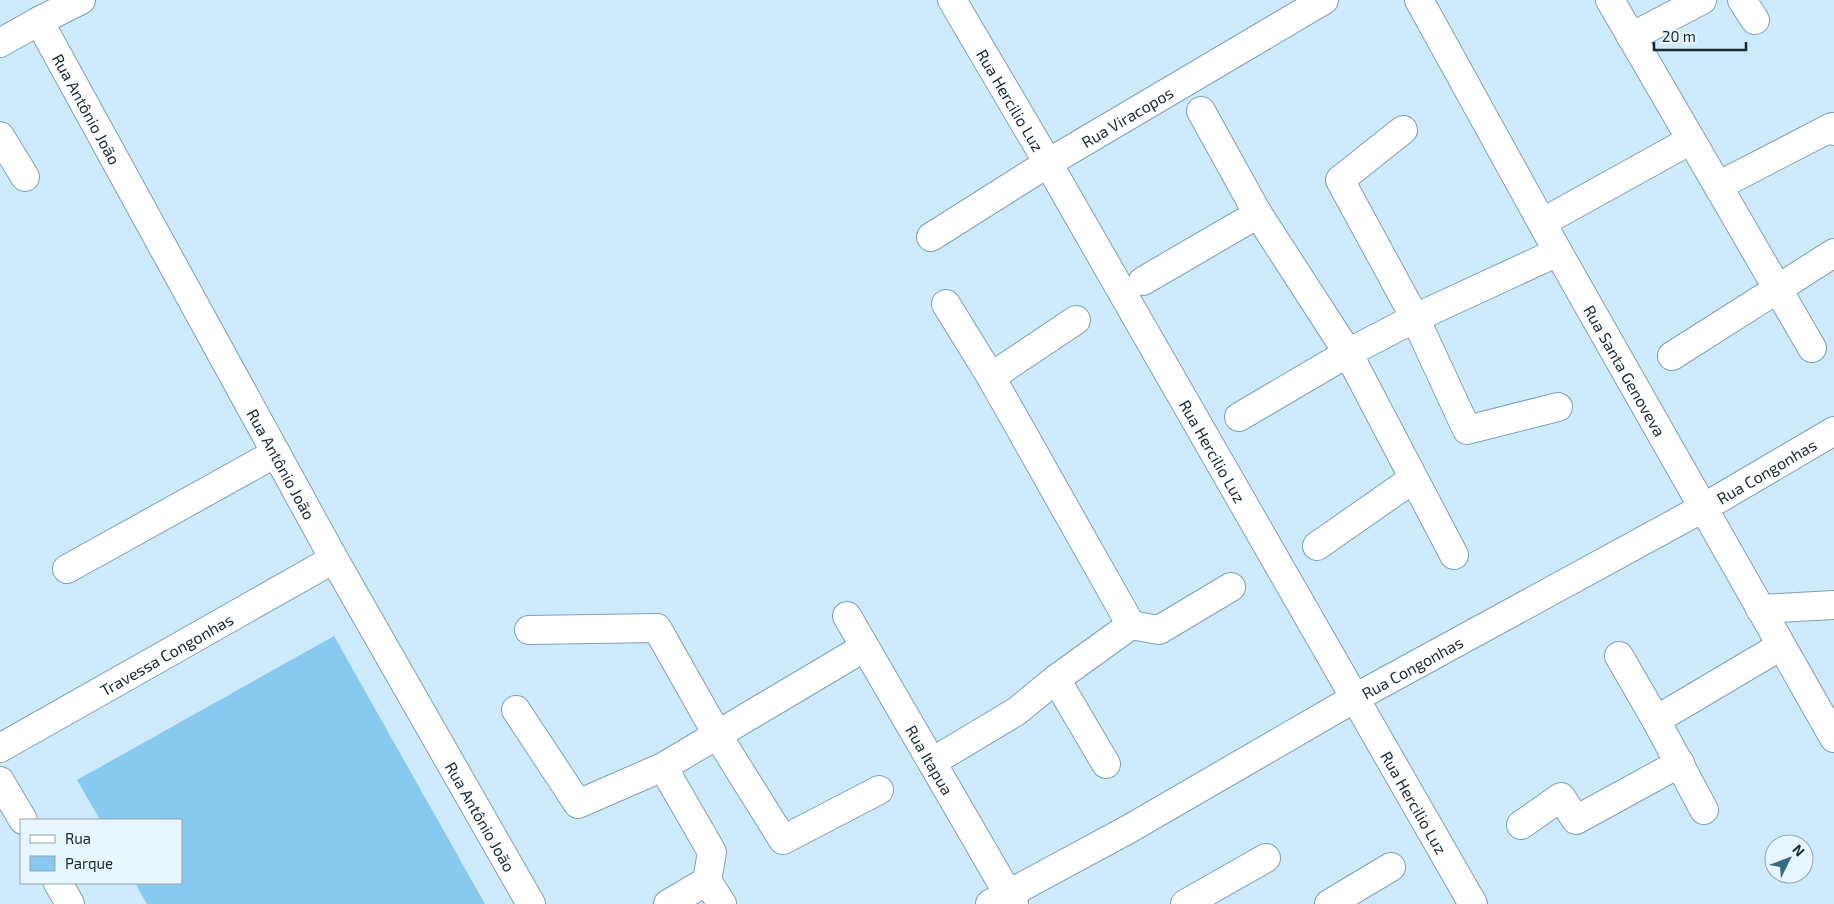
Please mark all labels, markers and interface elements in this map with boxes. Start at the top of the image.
scale bar [1654,20,1746,52]
text: 20 m [1662,27,1696,45]
street label: Rua Hercilio Luz [973,45,1048,155]
street label: Rua Antônio João [49,50,125,167]
street label: Rua Viracopos [1078,82,1176,151]
street label: Rua Santa Genoveva [1580,301,1670,439]
street label: Rua Hercilio Luz [1176,396,1250,506]
street label: Rua Antônio João [244,405,320,523]
street label: Rua Congonhas [1713,434,1819,508]
street label: Travessa Congonhas [96,609,236,699]
street label: Rua Congonhas [1358,632,1466,702]
street label: Rua Itapua [903,721,958,798]
street label: Rua Hercilio Luz [1378,747,1452,857]
street label: Rua Antônio João [442,758,520,875]
legend [20,819,182,884]
text: Rua [65,829,91,847]
north arrow [1764,834,1814,884]
text: N [1789,841,1809,859]
text: Parque [65,854,113,872]

